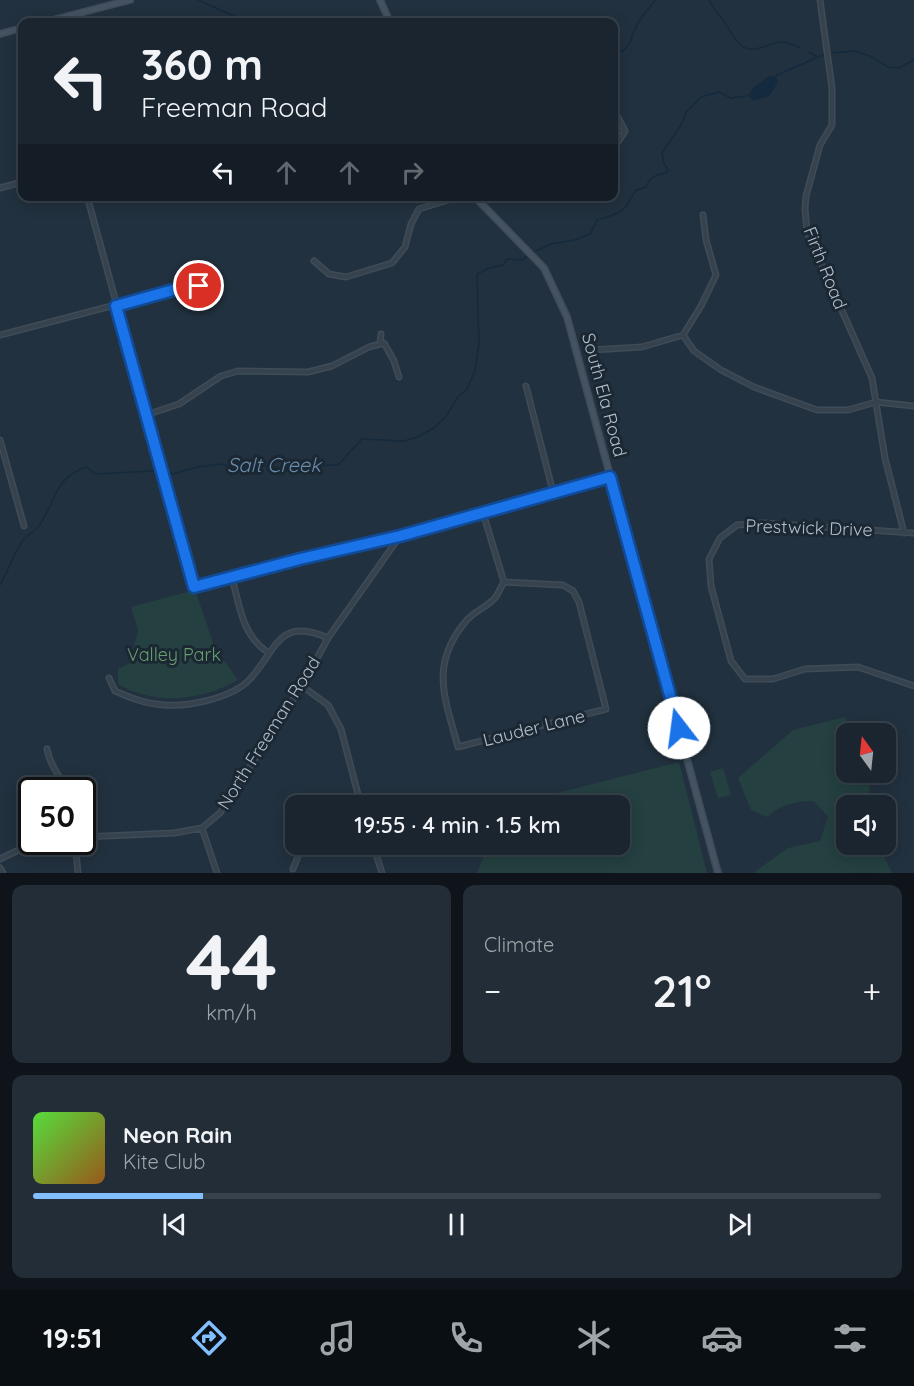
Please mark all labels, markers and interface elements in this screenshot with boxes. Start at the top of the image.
text: 360 m [141,38,263,91]
icon: left [42,42,120,120]
text: Freeman Road [141,90,327,124]
icon: left [207,156,240,189]
icon: ahead [270,156,303,189]
icon: ahead [333,156,366,189]
icon: right [396,156,429,189]
street label: Firth Road [799,223,852,312]
pin [173,260,224,311]
icon: arrive [182,269,215,302]
street label: South Ela Road [577,330,632,459]
water label: Salt Creek [227,452,323,477]
street label: Prestwick Drive [745,514,873,541]
park label: Valley Park [127,643,221,666]
street label: North Freeman Road [212,652,325,814]
position arrow [647,696,711,760]
street label: Lauder Lane [480,704,587,751]
north arrow [836,723,896,783]
map controls [836,723,896,855]
speed limit sign: 50 [18,777,96,855]
button: sound [836,795,896,855]
text: 19:55 · 4 min · 1.5 km [354,811,561,839]
text: 44 [186,912,277,1010]
text: Climate [484,932,554,957]
text: 21° [652,962,711,1018]
text: − [484,970,501,1011]
text: + [862,970,881,1011]
text: km/h [206,1000,257,1025]
text: Neon Rain [123,1121,232,1149]
text: Kite Club [123,1149,205,1174]
icon: previous [158,1208,191,1241]
icon: pause [440,1208,473,1241]
icon: next [723,1208,756,1241]
icon: directions [188,1317,230,1359]
icon: music [317,1317,359,1359]
icon: phone [445,1317,487,1359]
icon: climate [573,1317,615,1359]
icon: car [701,1317,743,1359]
icon: filters [829,1317,871,1359]
text: 19:51 [43,1321,102,1355]

